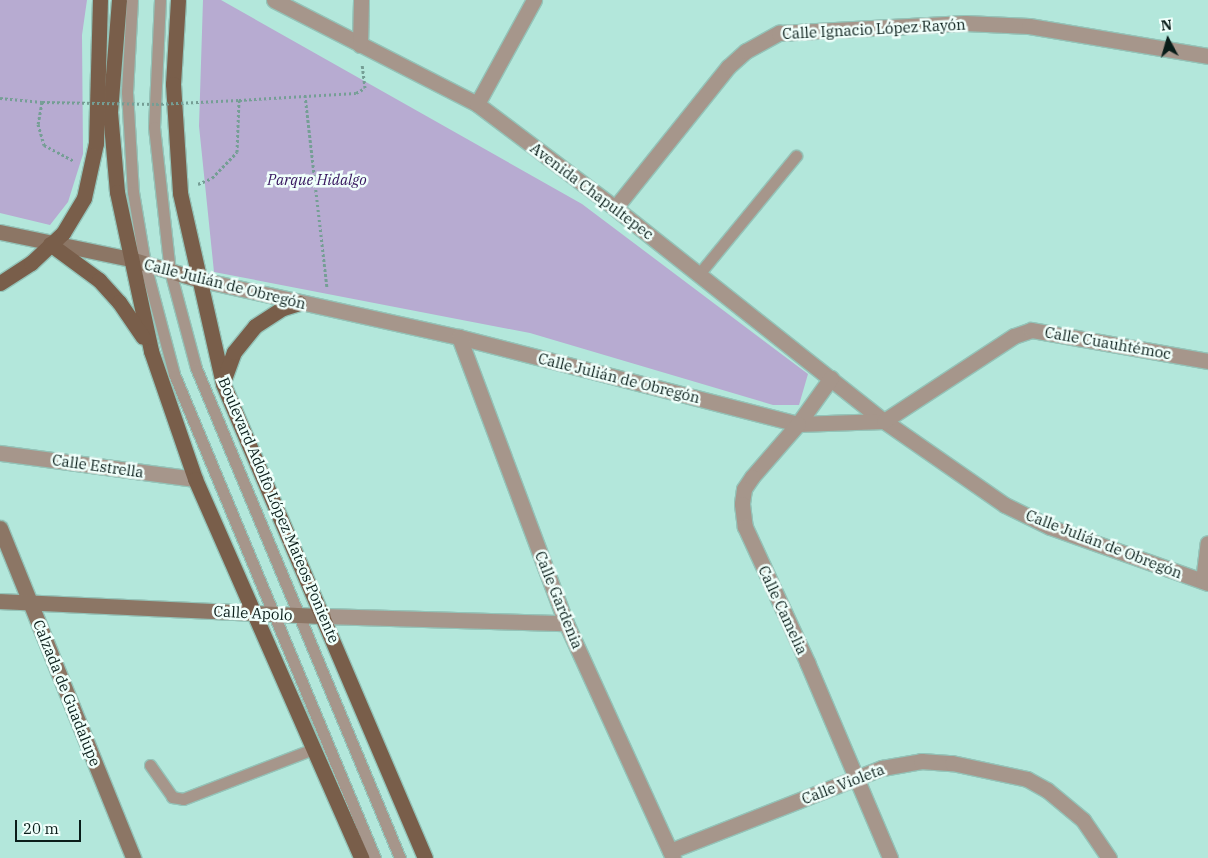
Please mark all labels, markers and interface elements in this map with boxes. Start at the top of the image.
street label: Calle Ignacio López Rayón [782,15,966,43]
north arrow [1143,15,1193,65]
text: N [1160,16,1173,35]
street label: Avenida Chapultepec [527,139,657,243]
park label: Parque Hidalgo [267,171,367,189]
street label: Calle Julián de Obregón [142,255,308,313]
street label: Calle Cuauhtémoc [1043,323,1173,363]
street label: Calle Julián de Obregón [536,349,702,407]
street label: Boulevard Adolfo López Mateos Poniente [215,374,343,646]
street label: Calle Estrella [51,451,145,481]
street label: Calle Julián de Obregón [1023,506,1185,582]
street label: Calle Gardenia [531,549,587,651]
street label: Calle Camelia [755,563,811,657]
street label: Calle Apolo [213,602,293,624]
street label: Calzada de Guadalupe [29,617,105,769]
street label: Calle Violeta [799,760,887,808]
scale bar [18,810,84,842]
text: 20 m [23,819,59,838]

